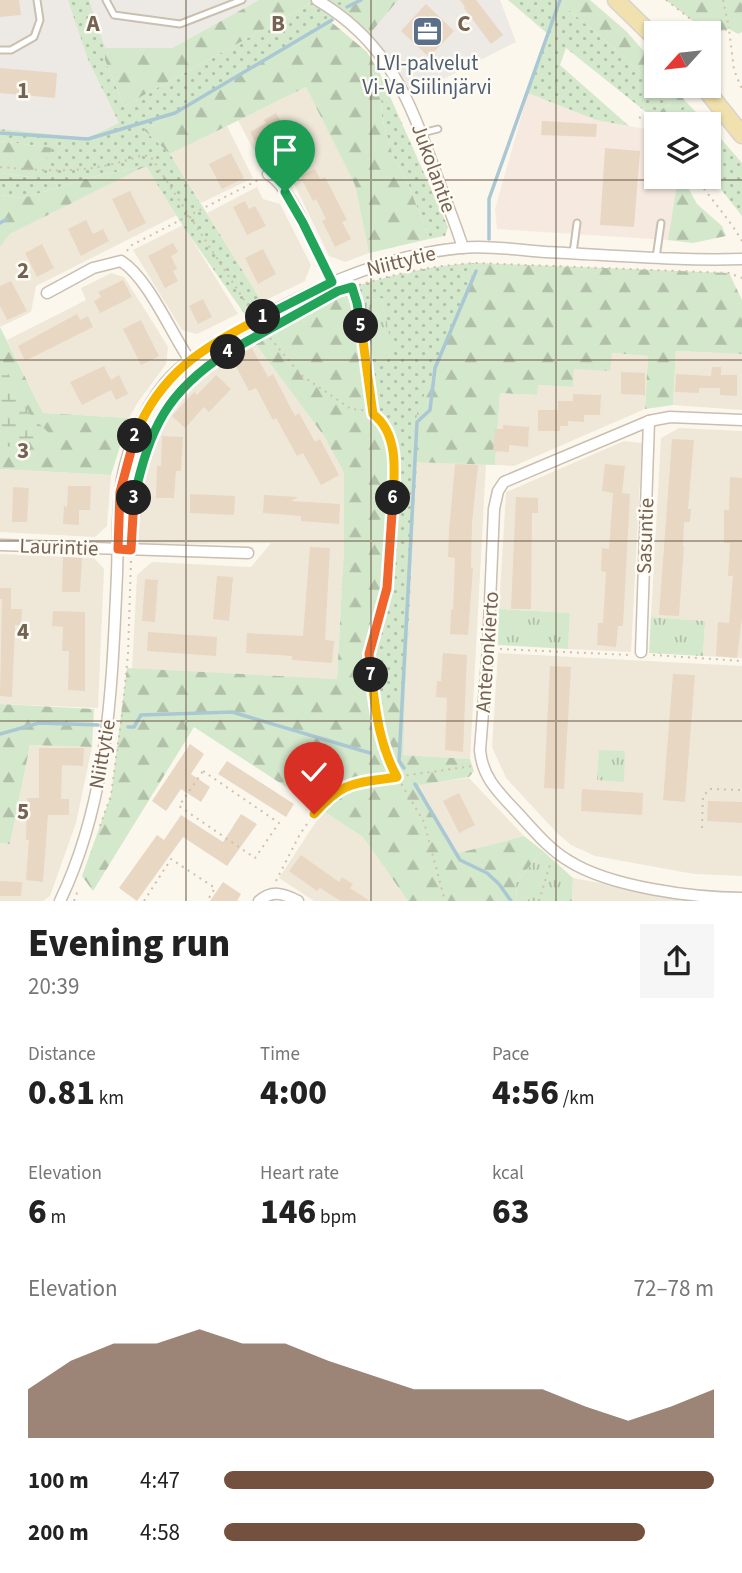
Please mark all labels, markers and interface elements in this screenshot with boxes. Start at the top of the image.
text: A [85,7,100,40]
text: B [271,7,285,40]
text: C [457,7,471,40]
office icon: LVI-palvelut Vi-Va Siilinjärvi [410,14,444,48]
north arrow [644,21,721,98]
map controls [644,21,721,189]
place label: LVI-palvelut Vi-Va Siilinjärvi [362,48,492,102]
text: 1 [17,74,29,107]
button: layers [644,112,721,189]
street label: Jukolantie [404,119,464,217]
pin [255,120,315,192]
icon: arrive [266,131,304,169]
street label: Niittytie [363,238,439,284]
text: 2 [17,254,29,287]
pin: 1 [246,300,280,334]
text: 1 [257,303,268,330]
pin: 5 [344,308,378,344]
text: 5 [355,312,366,339]
pin: 4 [210,334,246,370]
text: 4 [222,338,233,365]
pin: 2 [118,418,152,453]
text: 2 [129,422,140,449]
text: 3 [17,434,29,467]
pin: 3 [116,480,152,516]
pin: 6 [376,480,410,516]
text: 3 [128,484,139,511]
text: 6 [387,484,398,511]
street label: Sasuntie [629,497,661,575]
street label: Laurintie [19,531,99,563]
street label: Anteronkierto [468,590,506,714]
text: 4 [17,615,29,648]
pin: 7 [354,658,388,692]
text: 7 [365,661,376,688]
street label: Niittytie [81,717,123,791]
pin [284,742,344,814]
icon: check [295,753,333,791]
text: 5 [17,795,29,828]
text: Evening run [28,917,230,971]
button: share [640,924,714,998]
text: 20:39 [28,970,79,1003]
text: Distance [28,1041,96,1068]
text: Time [260,1041,300,1068]
text: Pace [492,1041,529,1068]
text: 0.81 [28,1068,95,1118]
text: 4:00 [260,1068,327,1118]
text: 4:56 [492,1068,559,1118]
text: km [95,1085,124,1112]
text: /km [559,1085,595,1112]
text: Elevation [28,1160,102,1187]
text: Heart rate [260,1160,339,1187]
text: kcal [492,1160,524,1187]
text: 6 [28,1187,47,1237]
text: 146 [260,1187,316,1237]
text: 63 [492,1187,529,1237]
text: m [47,1204,66,1231]
text: bpm [316,1204,357,1231]
text: Elevation [28,1272,118,1305]
text: 72–78 m [634,1272,714,1305]
text: 100 m [28,1464,89,1497]
text: 4:47 [140,1464,180,1497]
text: 200 m [28,1516,89,1549]
text: 4:58 [140,1516,180,1549]

